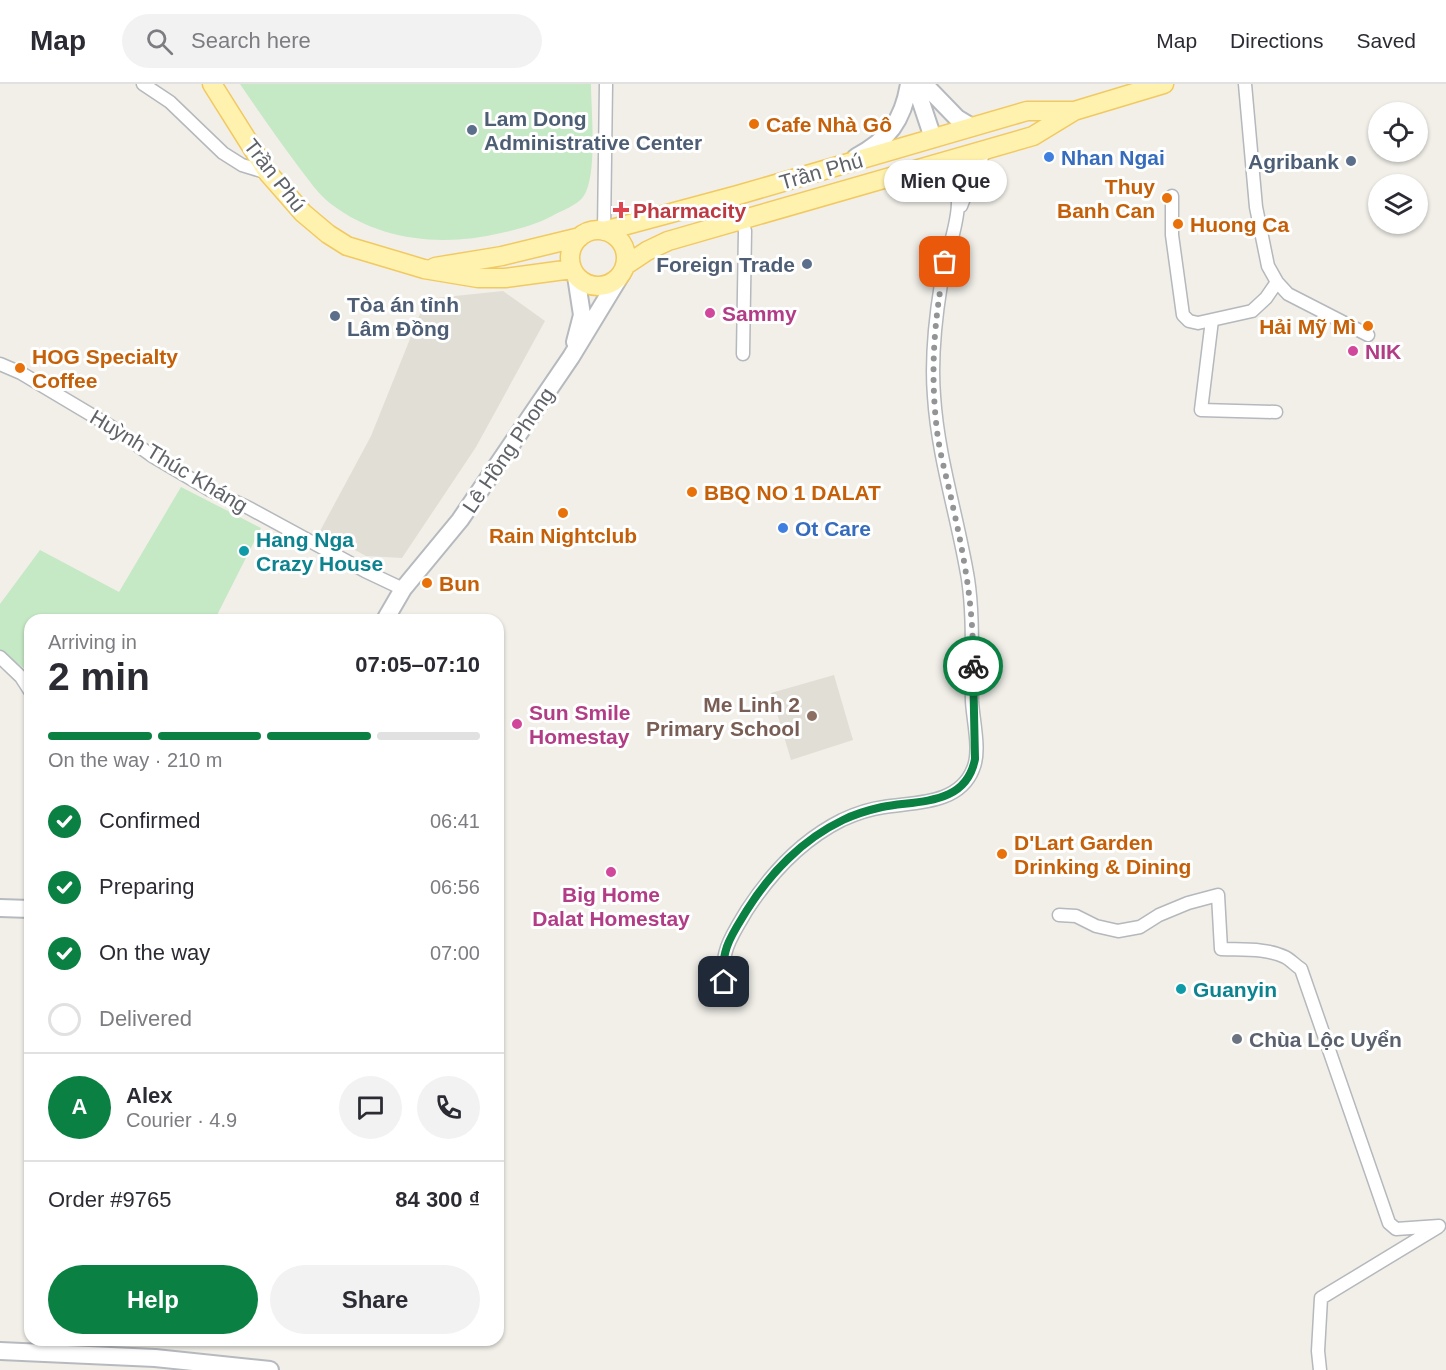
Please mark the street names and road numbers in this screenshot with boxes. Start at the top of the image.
street label: Trần Phú [240,134,310,216]
street label: Trần Phú [777,148,865,194]
street label: Lê Hồng Phong [458,383,558,517]
street label: Huỳnh Thúc Kháng [86,405,252,517]

